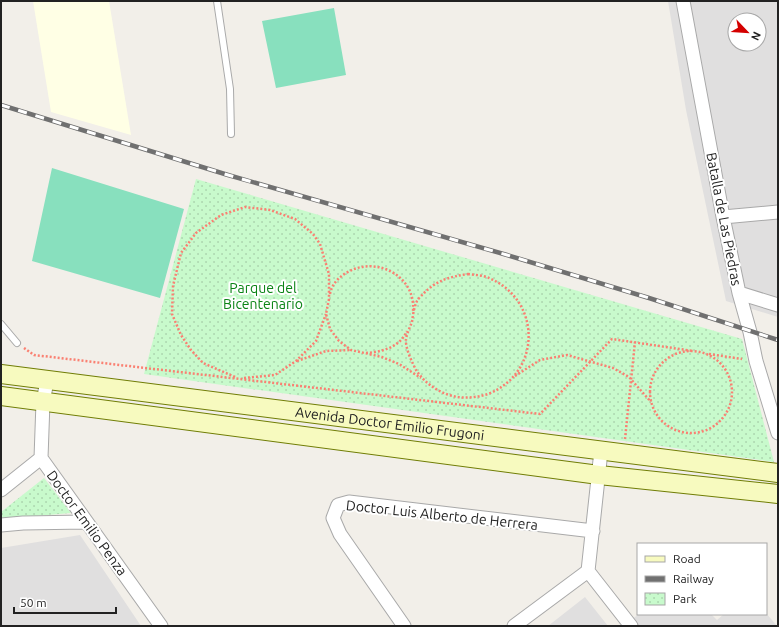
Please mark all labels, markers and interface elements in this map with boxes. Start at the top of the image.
north arrow [727,12,767,52]
text: N [749,30,763,42]
street label: Batalla de Las Piedras [703,151,745,287]
park label: Parque del Bicentenario [223,280,303,312]
street label: Avenida Doctor Emilio Frugoni [294,404,485,444]
street label: Doctor Emilio Penza [43,467,131,579]
street label: Doctor Luis Alberto de Herrera [345,497,539,533]
legend [637,543,767,615]
text: Road [673,552,701,565]
text: Railway [673,572,714,585]
scale bar [14,589,116,615]
text: Park [673,592,697,605]
text: 50 m [20,596,47,609]

